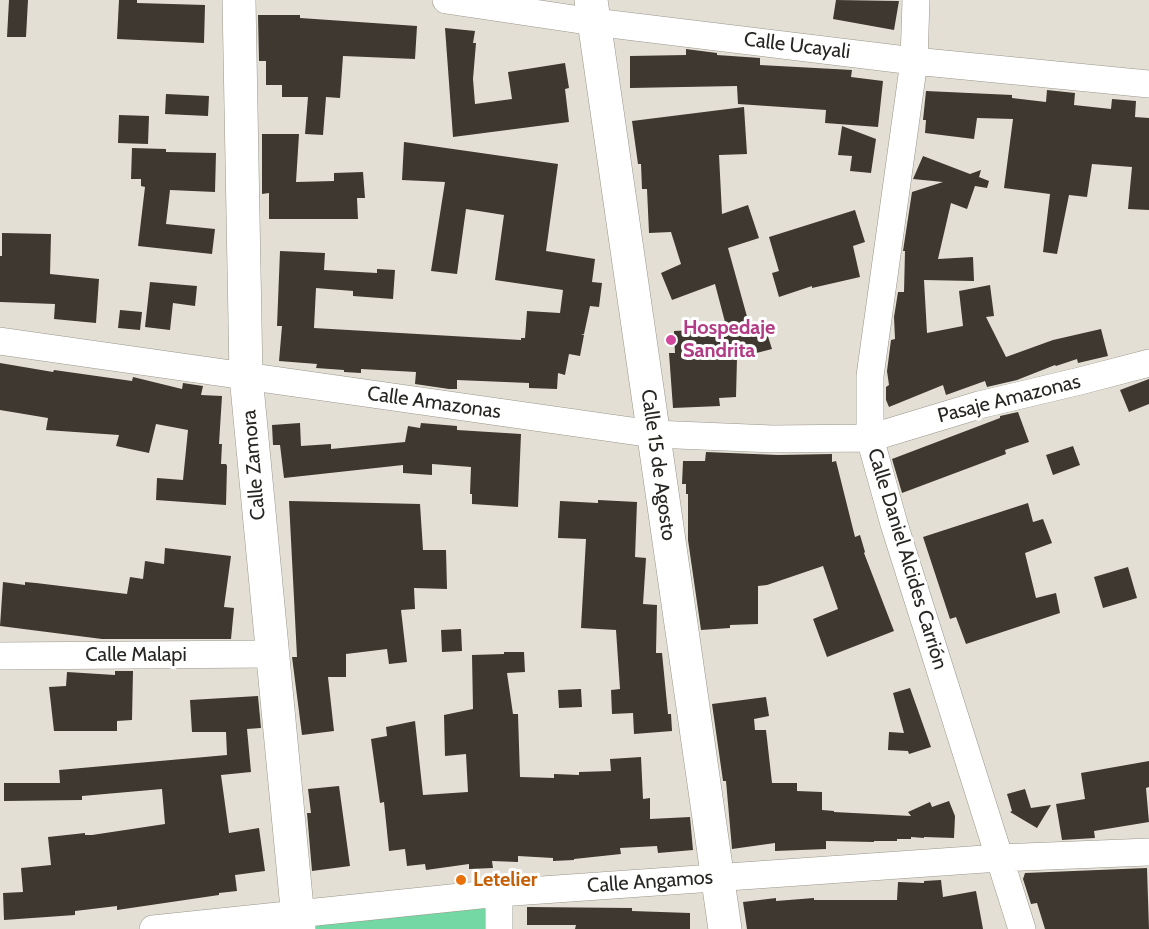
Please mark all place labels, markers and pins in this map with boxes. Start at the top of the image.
place label: Hospedaje Sandrita [683,316,775,363]
marker: Hospedaje Sandrita [664,333,678,347]
place label: Letelier [473,868,537,892]
marker: Letelier [454,873,468,887]

